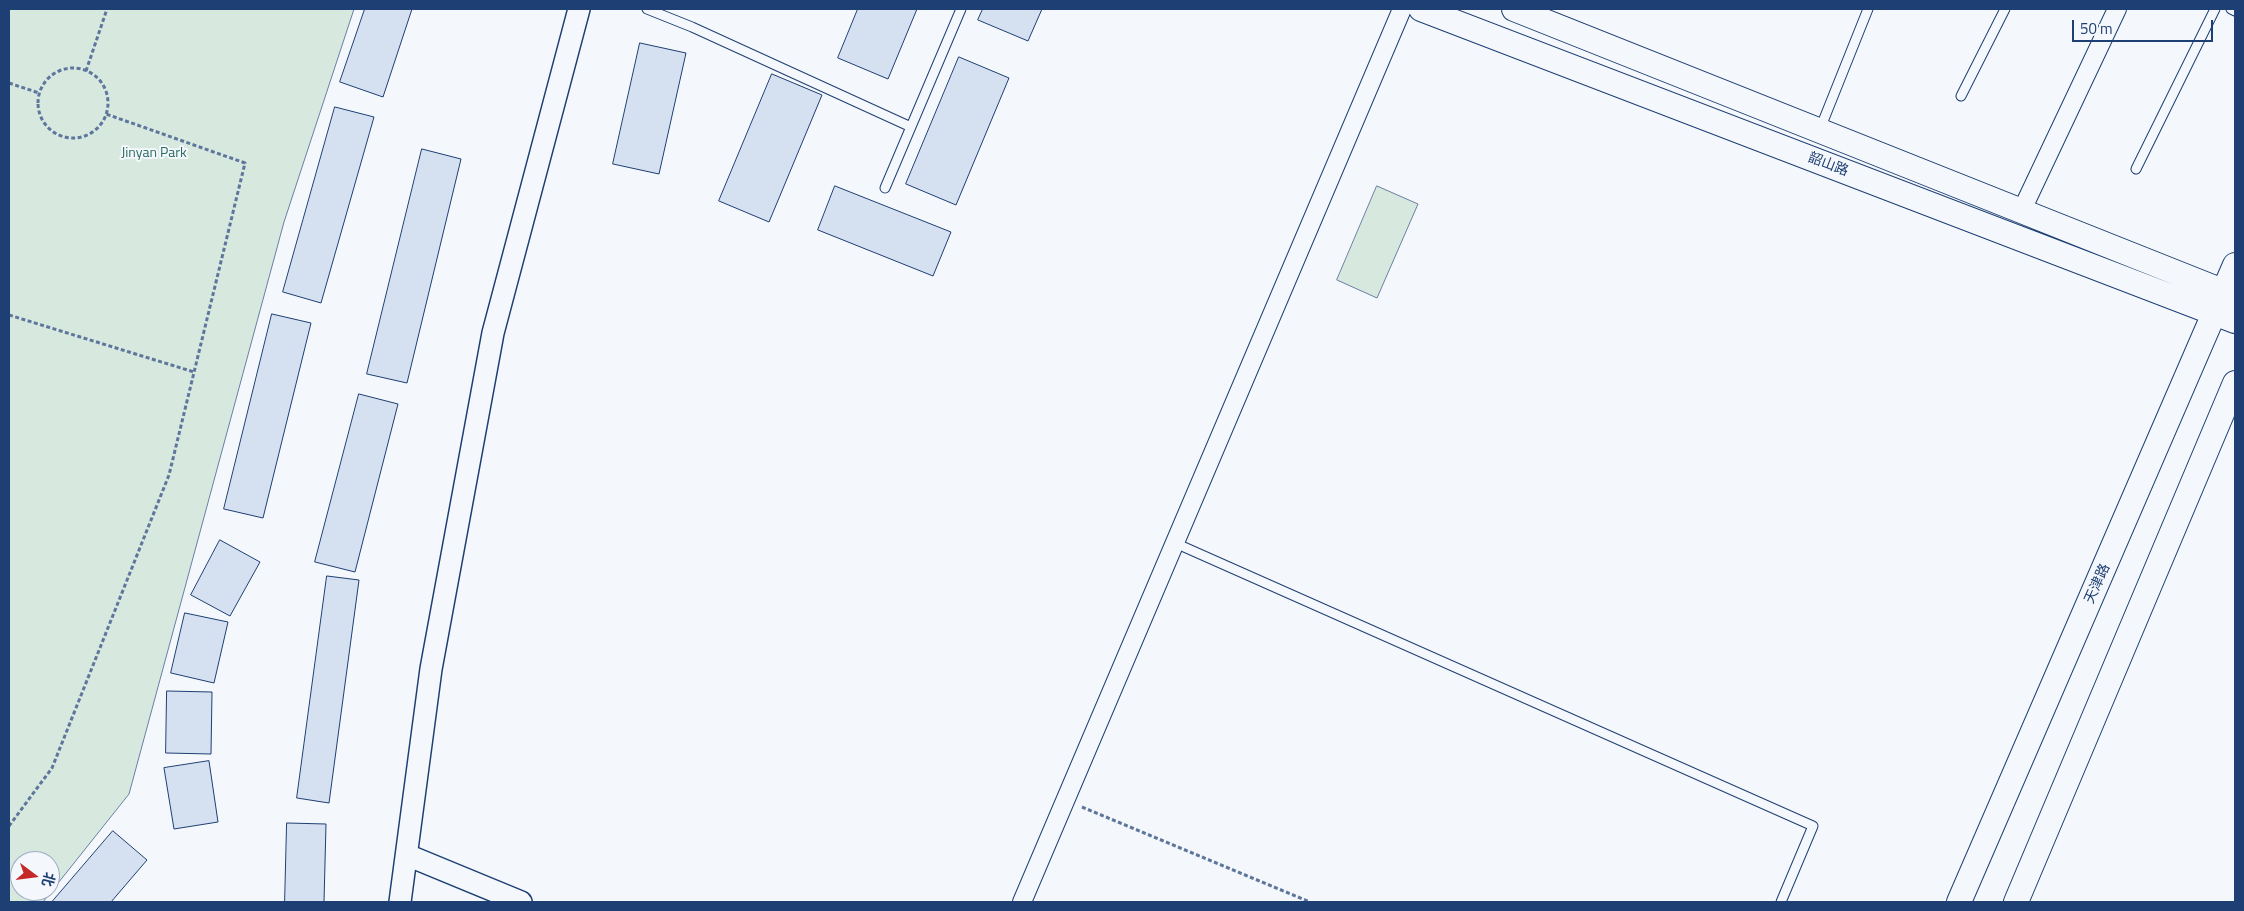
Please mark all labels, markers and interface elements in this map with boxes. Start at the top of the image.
scale bar [2074,10,2215,42]
text: 50 m [2080,17,2113,40]
park label: Jinyan Park [121,146,187,162]
street label: 韶山路 [1805,150,1851,180]
street label: 天津路 [2082,561,2114,607]
north arrow [10,851,60,901]
text: 北 [37,870,61,889]

